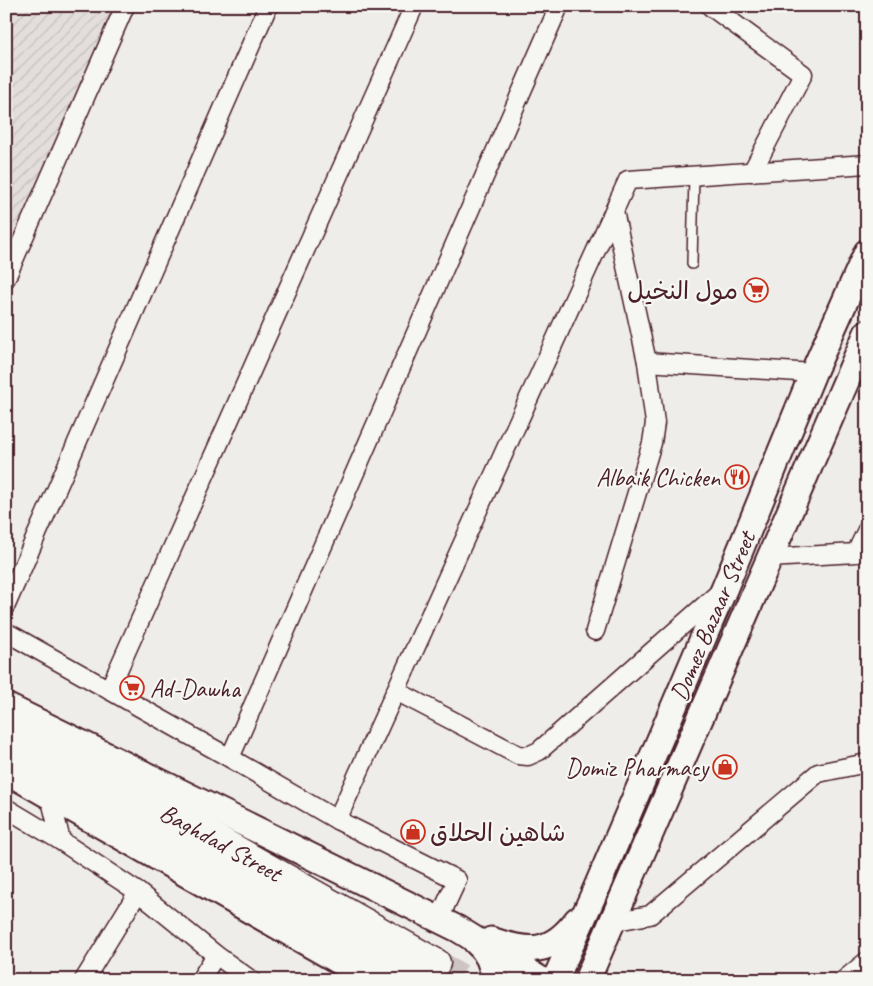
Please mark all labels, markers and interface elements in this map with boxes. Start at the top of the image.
place label: مول النخيل [627,275,738,307]
supermarket icon: مول النخيل [743,277,769,303]
place label: Albaik Chicken [596,462,721,494]
restaurant icon: Albaik Chicken [724,464,750,490]
street label: Domez Bazaar Street [663,525,764,706]
place label: Ad-Dawha [150,673,242,705]
supermarket icon: Ad-Dawha [119,675,145,701]
place label: Domiz Pharmacy [565,752,710,784]
shop icon: Domiz Pharmacy [712,754,738,780]
street label: Baghdad Street [154,796,289,891]
place label: شاهين الحلاق [430,817,566,849]
shop icon: شاهين الحلاق [400,819,426,845]

